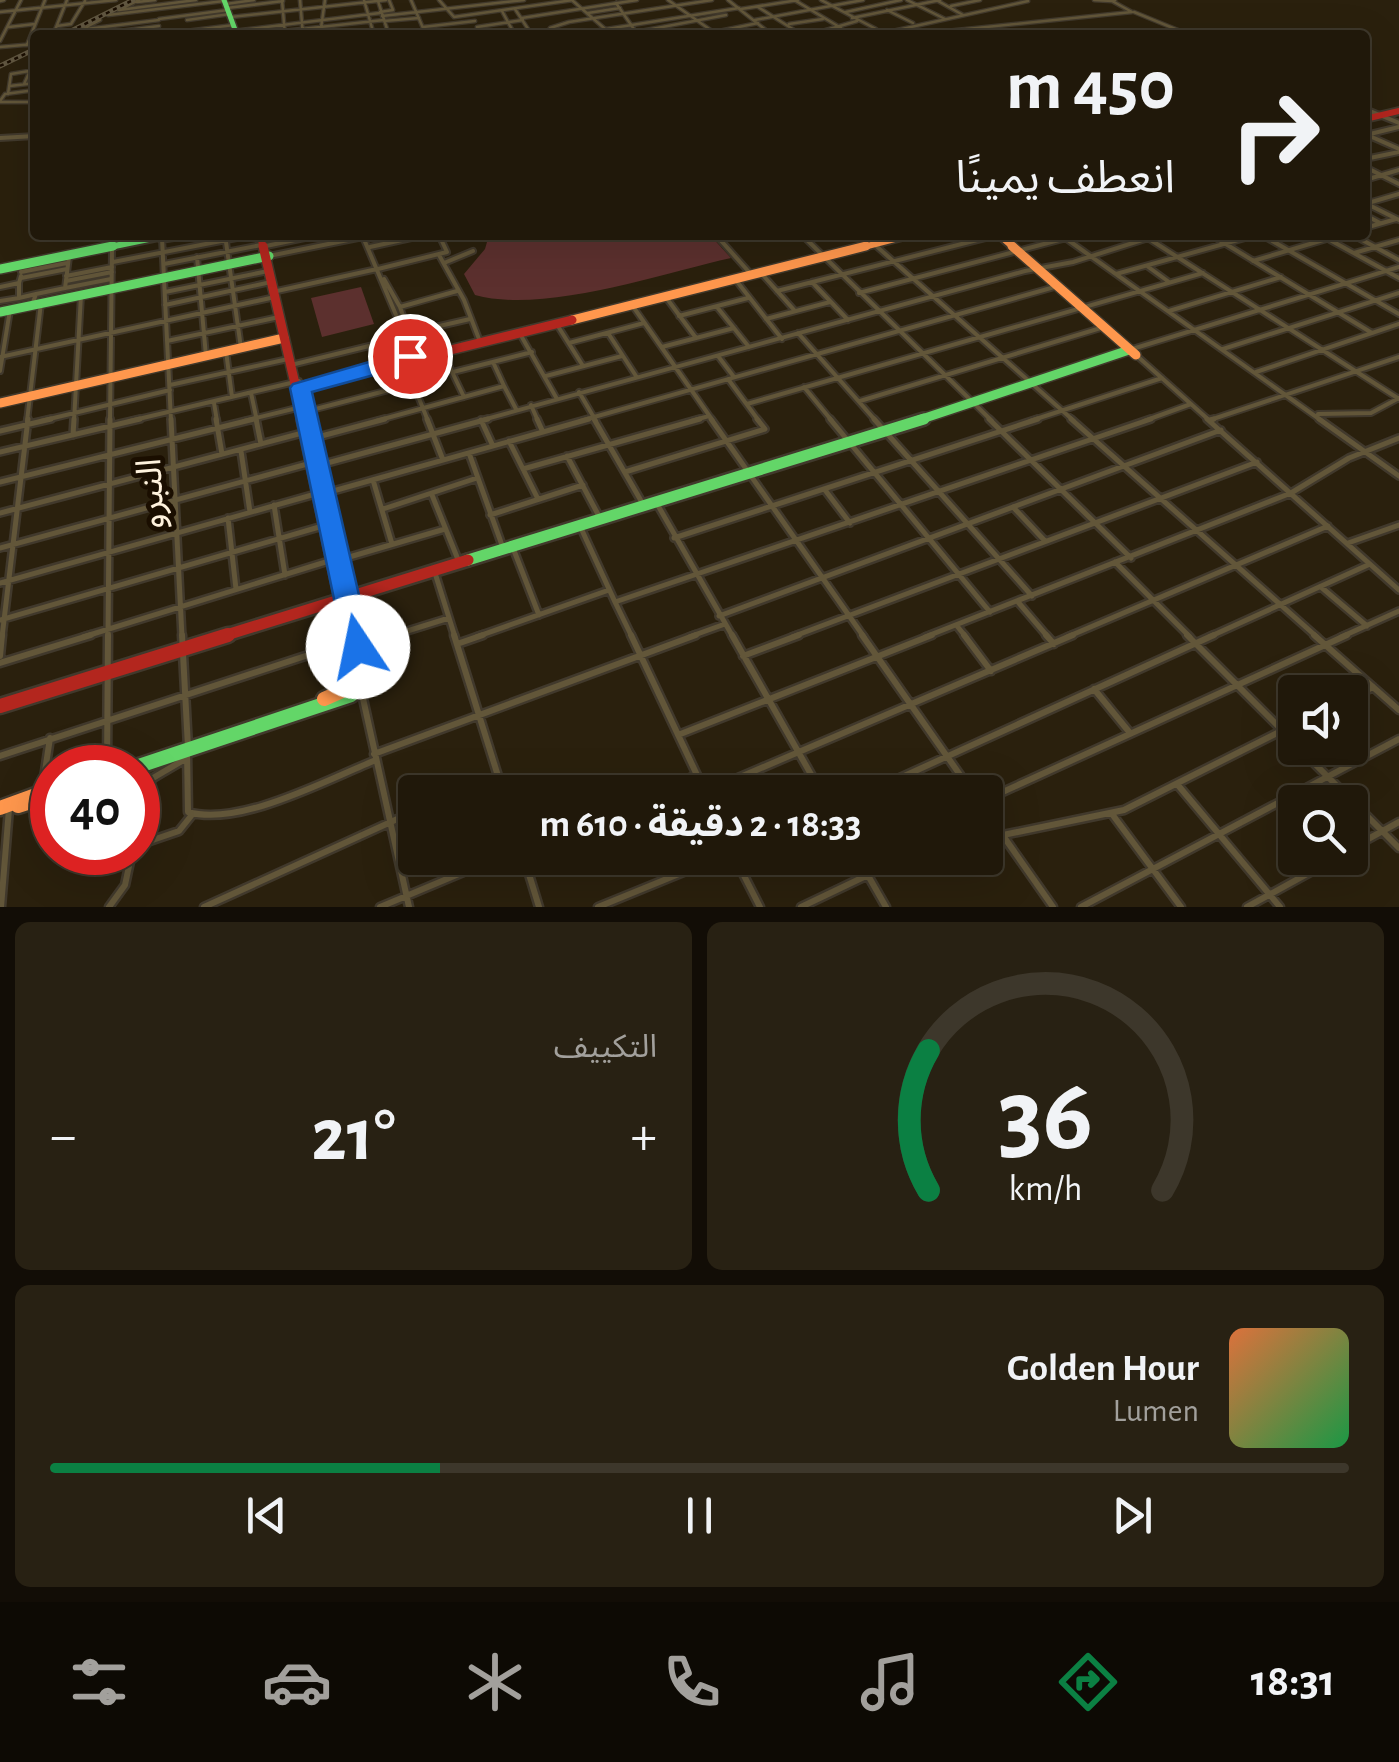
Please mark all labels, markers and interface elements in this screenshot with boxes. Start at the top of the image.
text: 450 m [1006,52,1175,122]
icon: right [1210,70,1340,200]
text: انعطف يمينًا [955,156,1175,201]
pin [368,314,453,399]
icon: arrive [383,329,438,384]
street label: النبرو [132,458,172,530]
position arrow [306,595,410,699]
map controls [1278,675,1368,875]
button: sound [1278,675,1368,765]
speed limit sign: 40 [30,745,160,875]
button: search [1278,785,1368,875]
text: 18:33 · 2 دقيقة · 610 m [540,806,861,844]
text: التكييف [554,1031,657,1063]
text: 36 [998,1065,1093,1169]
text: 21° [311,1099,396,1174]
text: − [50,1109,76,1164]
text: + [631,1109,657,1164]
text: km/h [1009,1171,1082,1207]
text: Golden Hour [1007,1350,1199,1388]
text: Lumen [1113,1395,1199,1427]
icon: previous [239,1488,294,1543]
icon: pause [672,1488,727,1543]
icon: next [1105,1488,1160,1543]
icon: filters [64,1647,134,1717]
icon: car [262,1647,332,1717]
icon: climate [460,1647,530,1717]
icon: phone [657,1647,727,1717]
icon: music [855,1647,925,1717]
icon: directions [1053,1647,1123,1717]
text: 18:31 [1251,1659,1335,1704]

